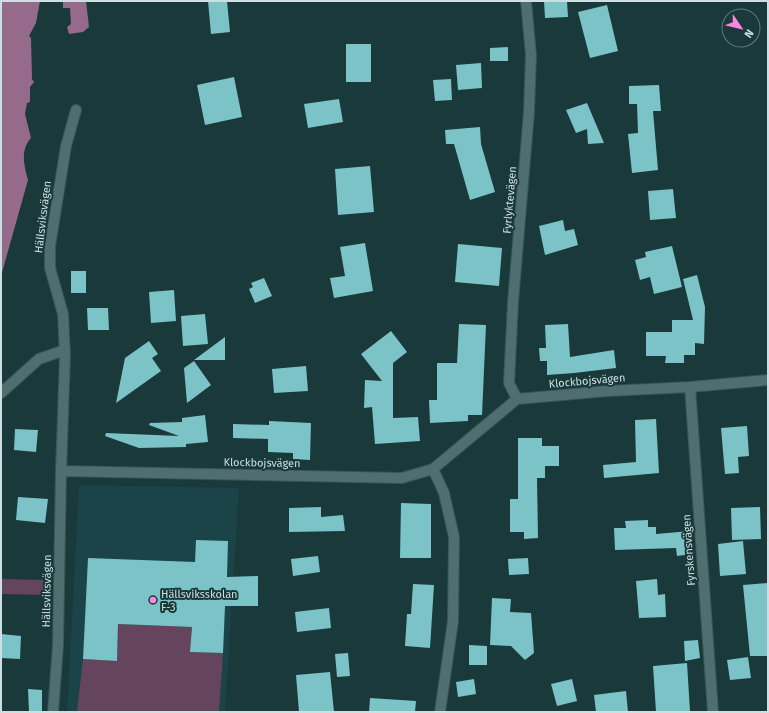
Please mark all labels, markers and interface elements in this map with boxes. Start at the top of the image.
north arrow [721,8,761,48]
text: N [741,27,756,40]
street label: Fyrlyktevägen [501,166,519,234]
street label: Hällsviksvägen [32,180,54,254]
street label: Klockbojsvägen [548,371,626,391]
street label: Klockbojsvägen [223,456,301,470]
street label: Fyrskensvägen [680,514,698,586]
street label: Hällsviksvägen [40,554,54,628]
place label: Hällsviksskolan F-3 [161,588,238,614]
marker: Hällsviksskolan F-3 [148,595,158,605]

